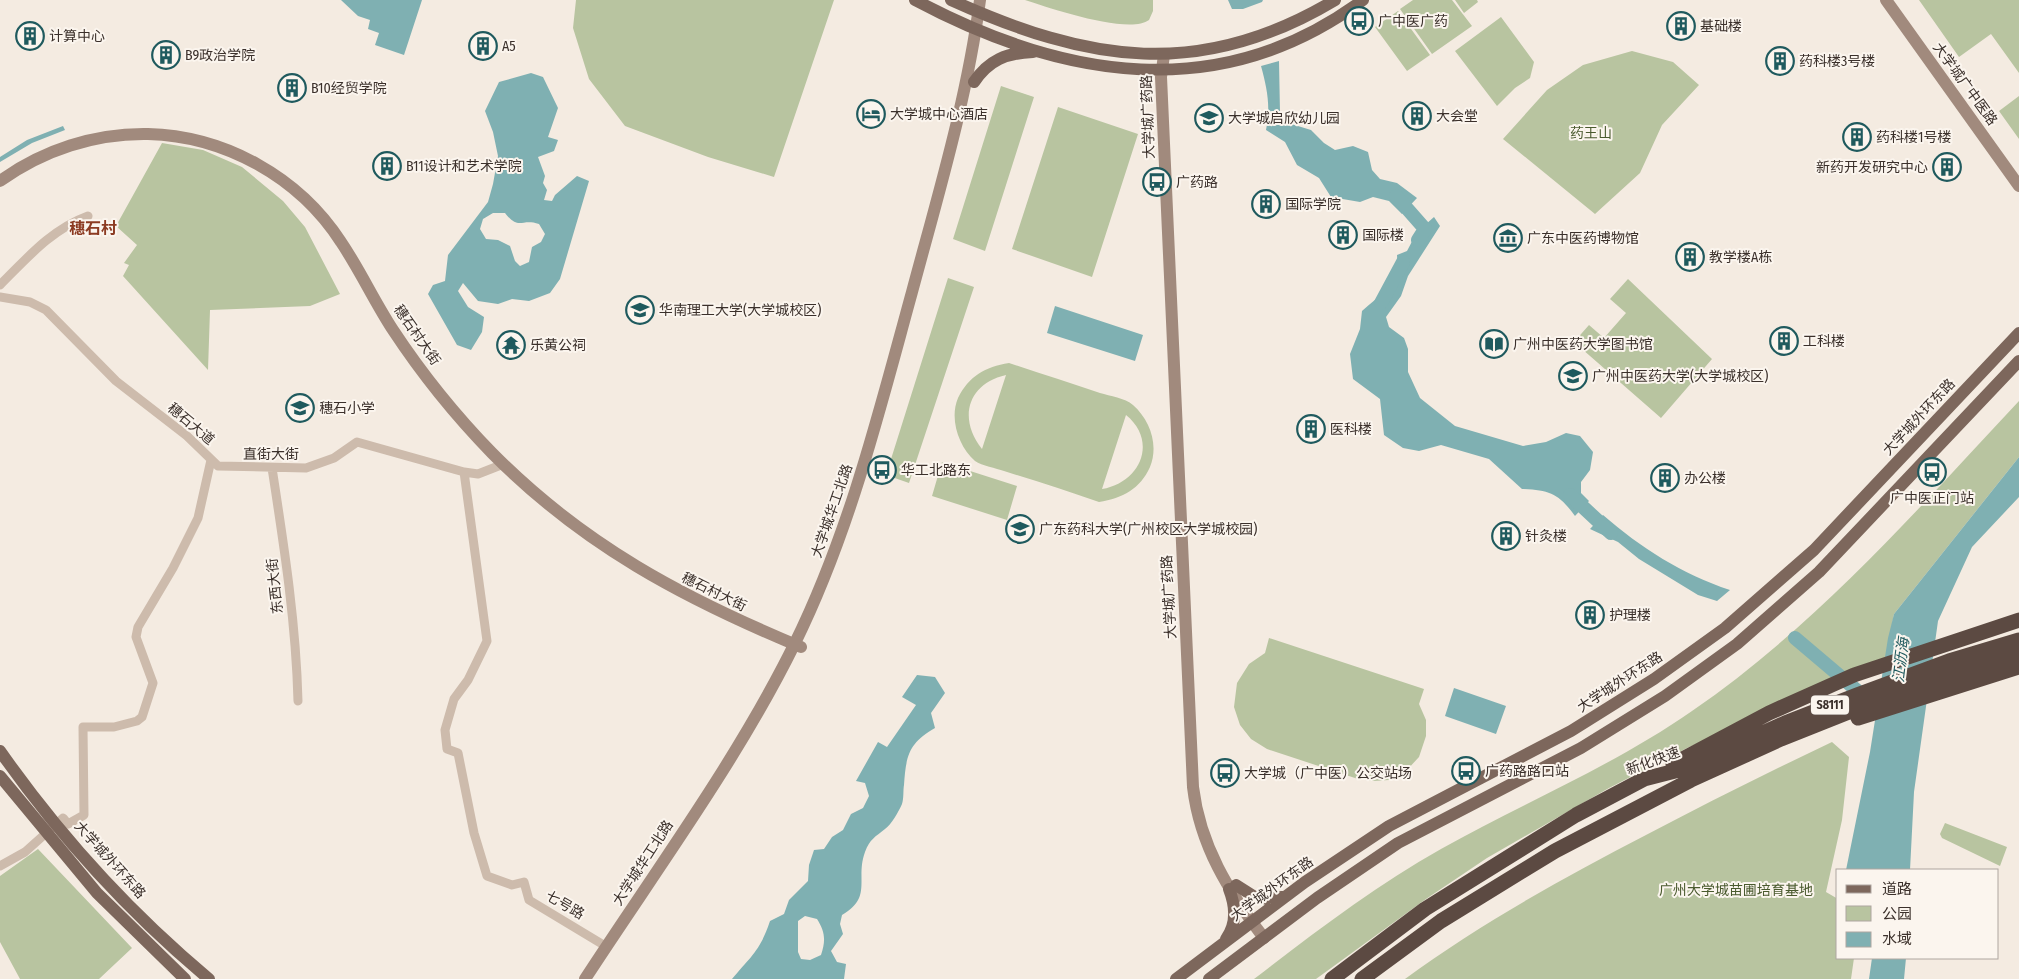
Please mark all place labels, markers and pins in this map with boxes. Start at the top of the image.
bus stop icon: 广中医广药 [1344,6,1374,36]
building icon: 基础楼 [1666,11,1696,41]
place label: 广中医广药 [1378,13,1448,30]
place label: 基础楼 [1700,18,1742,35]
building icon: 计算中心 [15,21,45,51]
place label: 计算中心 [49,28,105,45]
building icon: A5 [468,31,498,61]
place label: A5 [502,38,516,55]
building icon: B9政治学院 [151,40,181,70]
building icon: 药科楼3号楼 [1765,46,1795,76]
place label: B9政治学院 [185,47,255,64]
place label: 药科楼3号楼 [1799,53,1875,70]
building icon: B10经贸学院 [277,73,307,103]
place label: B10经贸学院 [311,80,387,97]
hotel icon: 大学城中心酒店 [856,99,886,129]
building icon: 大会堂 [1402,101,1432,131]
school or university icon: 大学城启欣幼儿园 [1194,103,1224,133]
place label: 大学城中心酒店 [890,106,988,123]
place label: 大会堂 [1436,108,1478,125]
place label: 大学城启欣幼儿园 [1228,110,1340,127]
building icon: 药科楼1号楼 [1842,122,1872,152]
place label: 药科楼1号楼 [1876,129,1951,146]
building icon: B11设计和艺术学院 [372,151,402,181]
building icon: 新药开发研究中心 [1932,152,1962,182]
place label: B11设计和艺术学院 [406,158,522,175]
place label: 新药开发研究中心 [1816,159,1928,176]
bus stop icon: 广药路 [1142,167,1172,197]
place label: 广药路 [1176,174,1218,191]
building icon: 国际学院 [1251,189,1281,219]
place label: 国际学院 [1285,196,1341,213]
building icon: 国际楼 [1328,220,1358,250]
museum icon: 广东中医药博物馆 [1493,223,1523,253]
place label: 国际楼 [1362,227,1404,244]
place label: 广东中医药博物馆 [1527,230,1639,247]
building icon: 教学楼A栋 [1675,242,1705,272]
place label: 教学楼A栋 [1709,249,1772,266]
school or university icon: 华南理工大学(大学城校区) [625,295,655,325]
place label: 华南理工大学(大学城校区) [659,302,821,319]
building icon: 工科楼 [1769,326,1799,356]
library icon: 广州中医药大学图书馆 [1479,329,1509,359]
temple icon: 乐黄公祠 [496,330,526,360]
place label: 工科楼 [1803,333,1845,350]
place label: 广州中医药大学图书馆 [1513,336,1653,353]
place label: 乐黄公祠 [530,337,586,354]
school or university icon: 广州中医药大学(大学城校区) [1558,361,1588,391]
place label: 广州中医药大学(大学城校区) [1592,368,1768,385]
school or university icon: 穗石小学 [285,393,315,423]
place label: 穗石小学 [319,400,375,417]
building icon: 医科楼 [1296,414,1326,444]
place label: 医科楼 [1330,421,1372,438]
bus stop icon: 华工北路东 [867,455,897,485]
bus stop icon: 广中医正门站 [1917,457,1947,487]
place label: 华工北路东 [901,462,971,479]
building icon: 办公楼 [1650,463,1680,493]
place label: 办公楼 [1684,470,1726,487]
place label: 广中医正门站 [1890,490,1974,507]
school or university icon: 广东药科大学(广州校区大学城校园) [1005,514,1035,544]
place label: 广东药科大学(广州校区大学城校园) [1039,521,1257,538]
building icon: 针灸楼 [1491,521,1521,551]
place label: 针灸楼 [1525,528,1567,545]
building icon: 护理楼 [1575,600,1605,630]
place label: 护理楼 [1609,607,1651,624]
bus stop icon: 广药路路口站 [1451,756,1481,786]
bus stop icon: 大学城（广中医）公交站场 [1210,758,1240,788]
place label: 广药路路口站 [1485,763,1569,780]
place label: 大学城（广中医）公交站场 [1244,765,1412,782]

